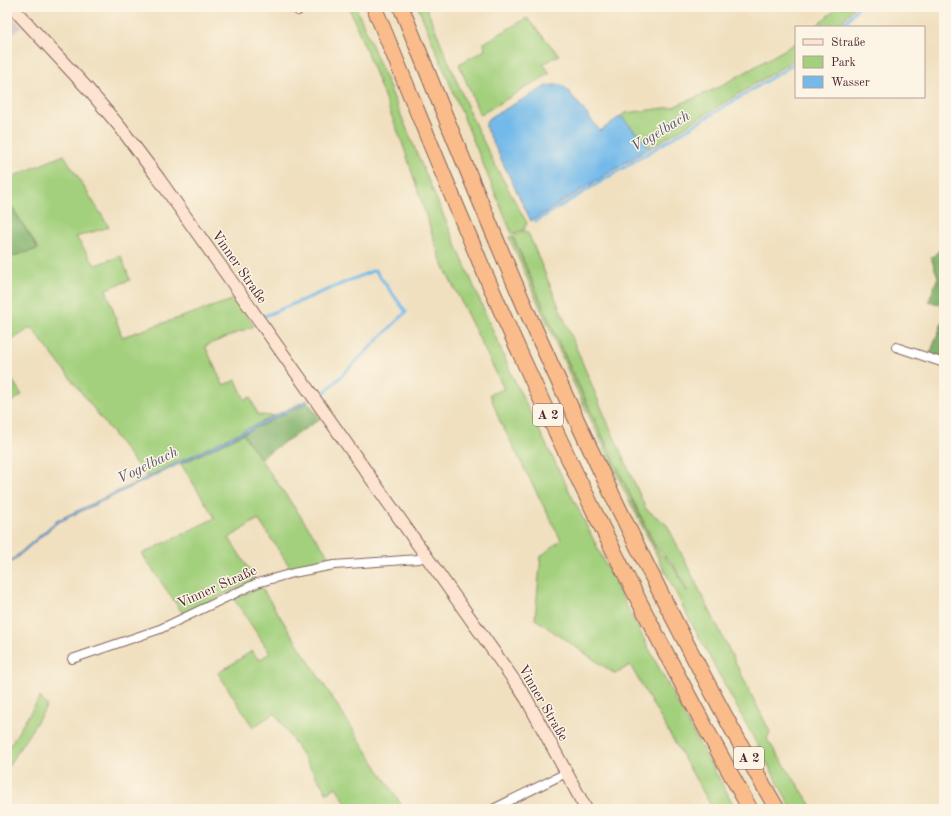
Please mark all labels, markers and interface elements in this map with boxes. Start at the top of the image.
legend [795,26,925,98]
text: Straße [831,37,866,49]
text: Park [831,57,856,69]
text: Wasser [831,77,870,89]
water label: Vogelbach [629,109,693,155]
street label: Vinner Straße [209,228,269,306]
road number: A 2 [533,404,563,426]
water label: Vogelbach [115,445,181,487]
street label: Vinner Straße [175,563,259,611]
street label: Vinner Straße [516,663,570,743]
road number: A 2 [734,747,764,769]

